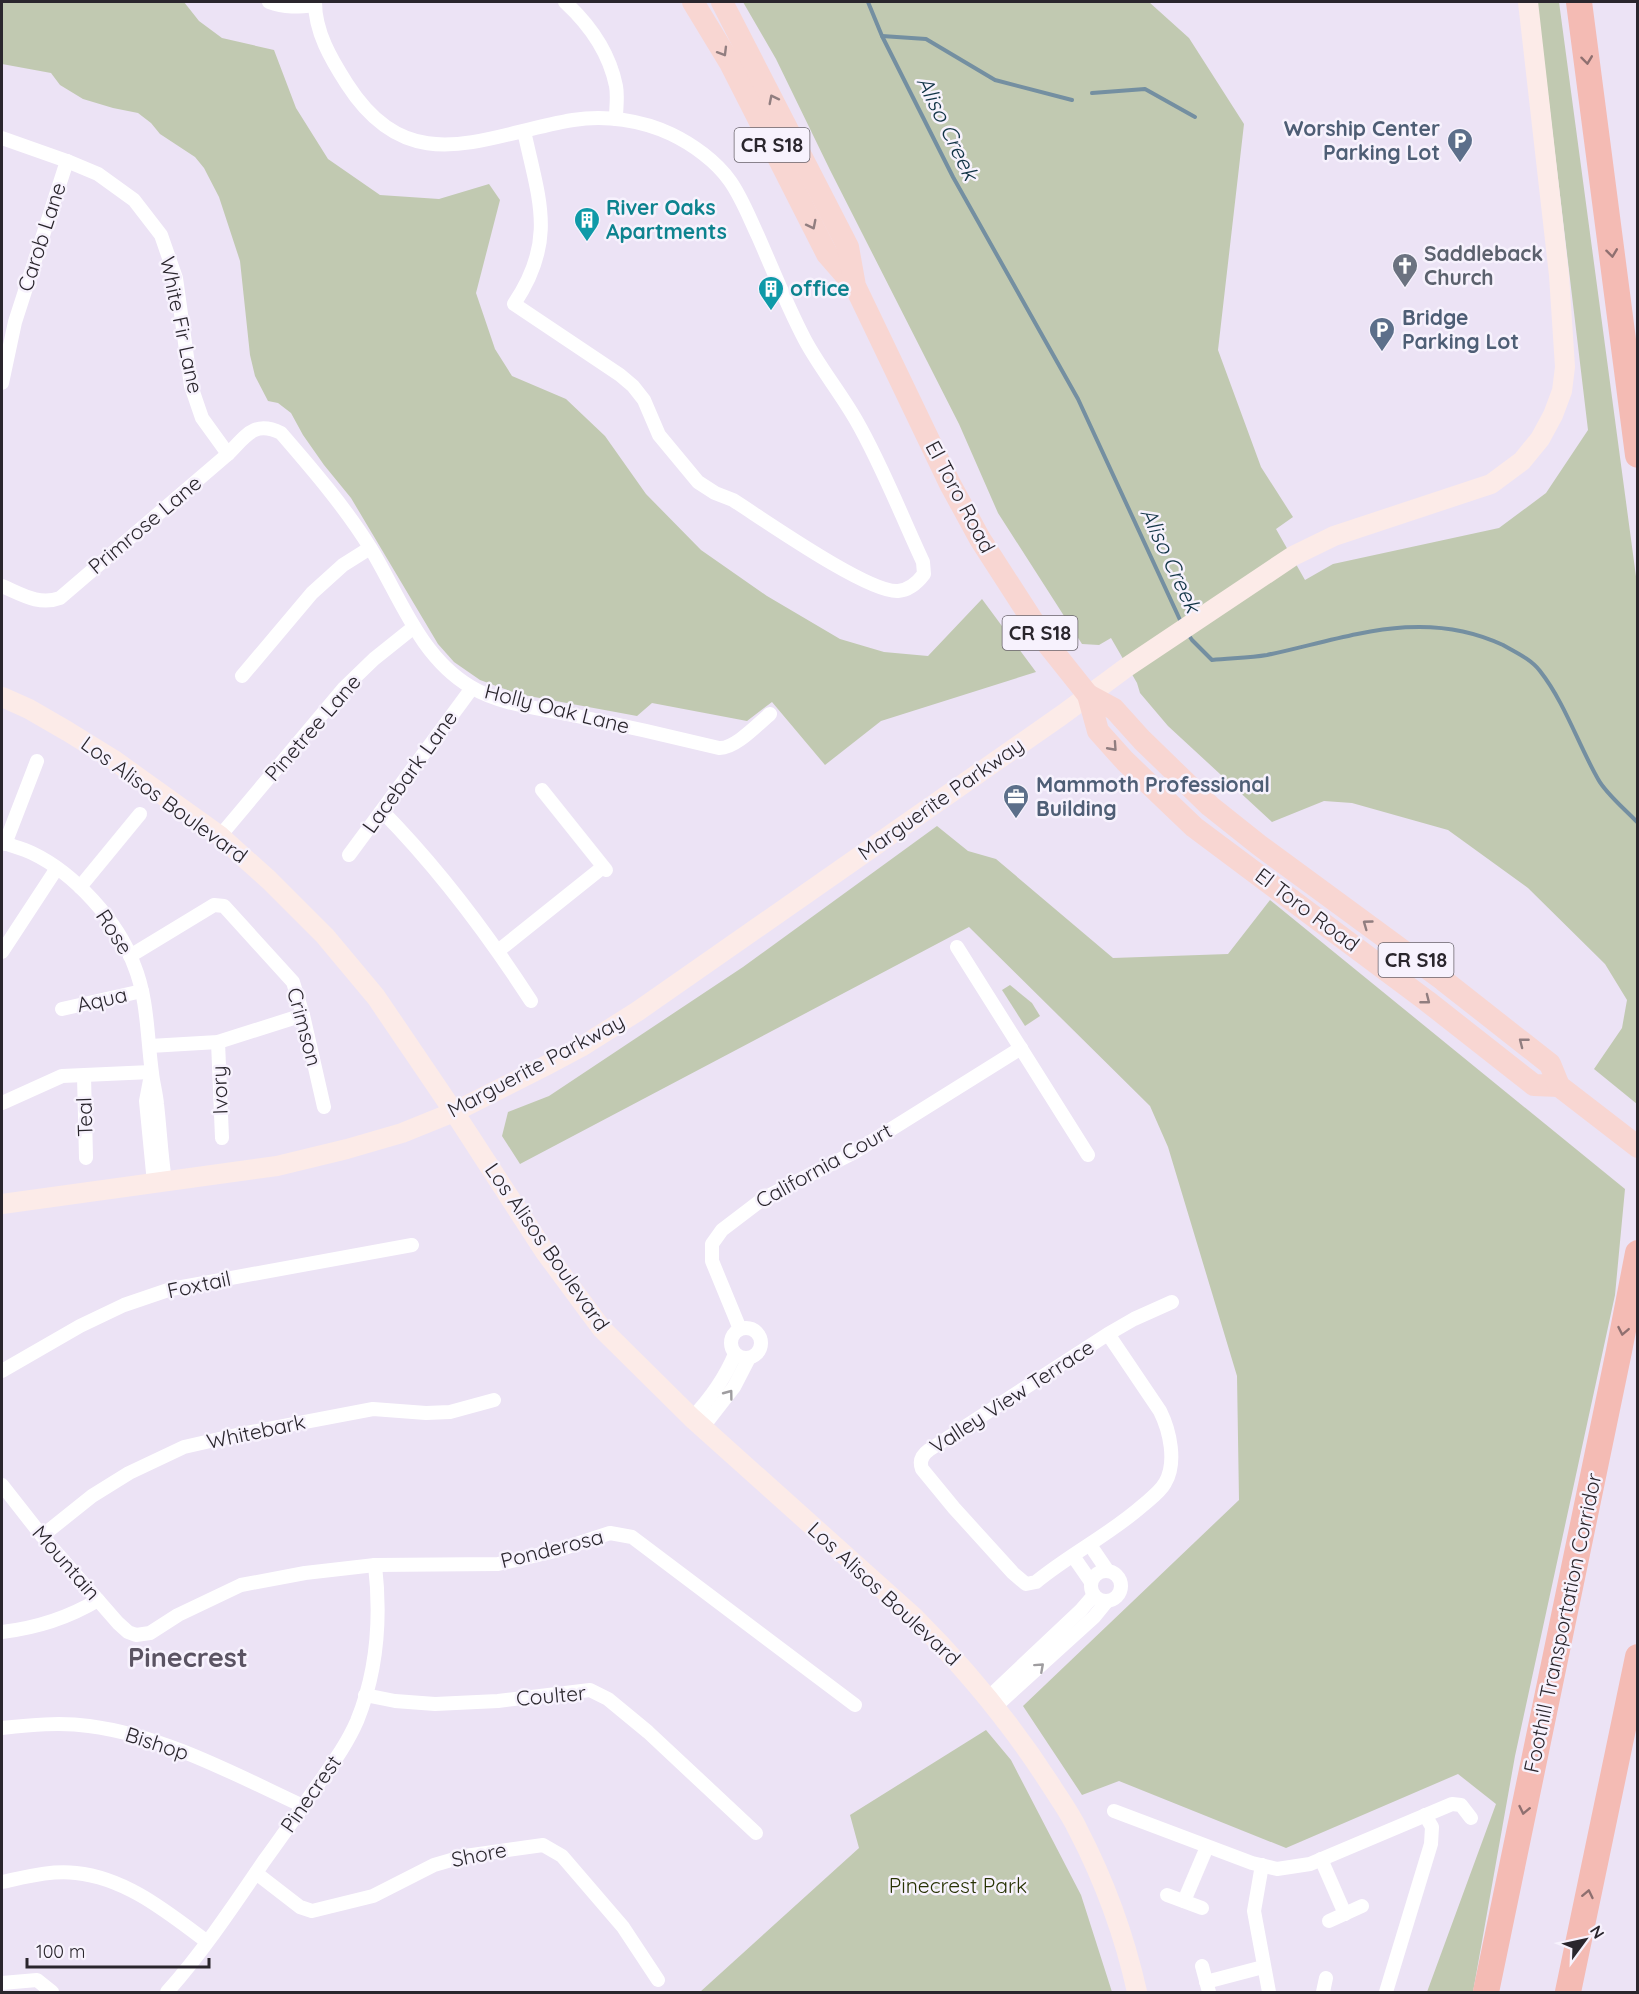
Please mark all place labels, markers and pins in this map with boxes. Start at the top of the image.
place label: Worship Center Parking Lot [1284,115,1440,165]
parking icon: Worship Center Parking Lot [1445,126,1475,164]
place label: River Oaks Apartments [606,194,727,244]
building icon: River Oaks Apartments [572,205,602,243]
place label: Saddleback Church [1424,240,1543,290]
church icon: Saddleback Church [1390,251,1420,289]
building icon: office [756,274,786,312]
place label: office [790,275,850,301]
place label: Bridge Parking Lot [1402,304,1519,354]
parking icon: Bridge Parking Lot [1367,315,1397,353]
place label: Mammoth Professional Building [1036,771,1270,821]
office icon: Mammoth Professional Building [1001,782,1031,820]

